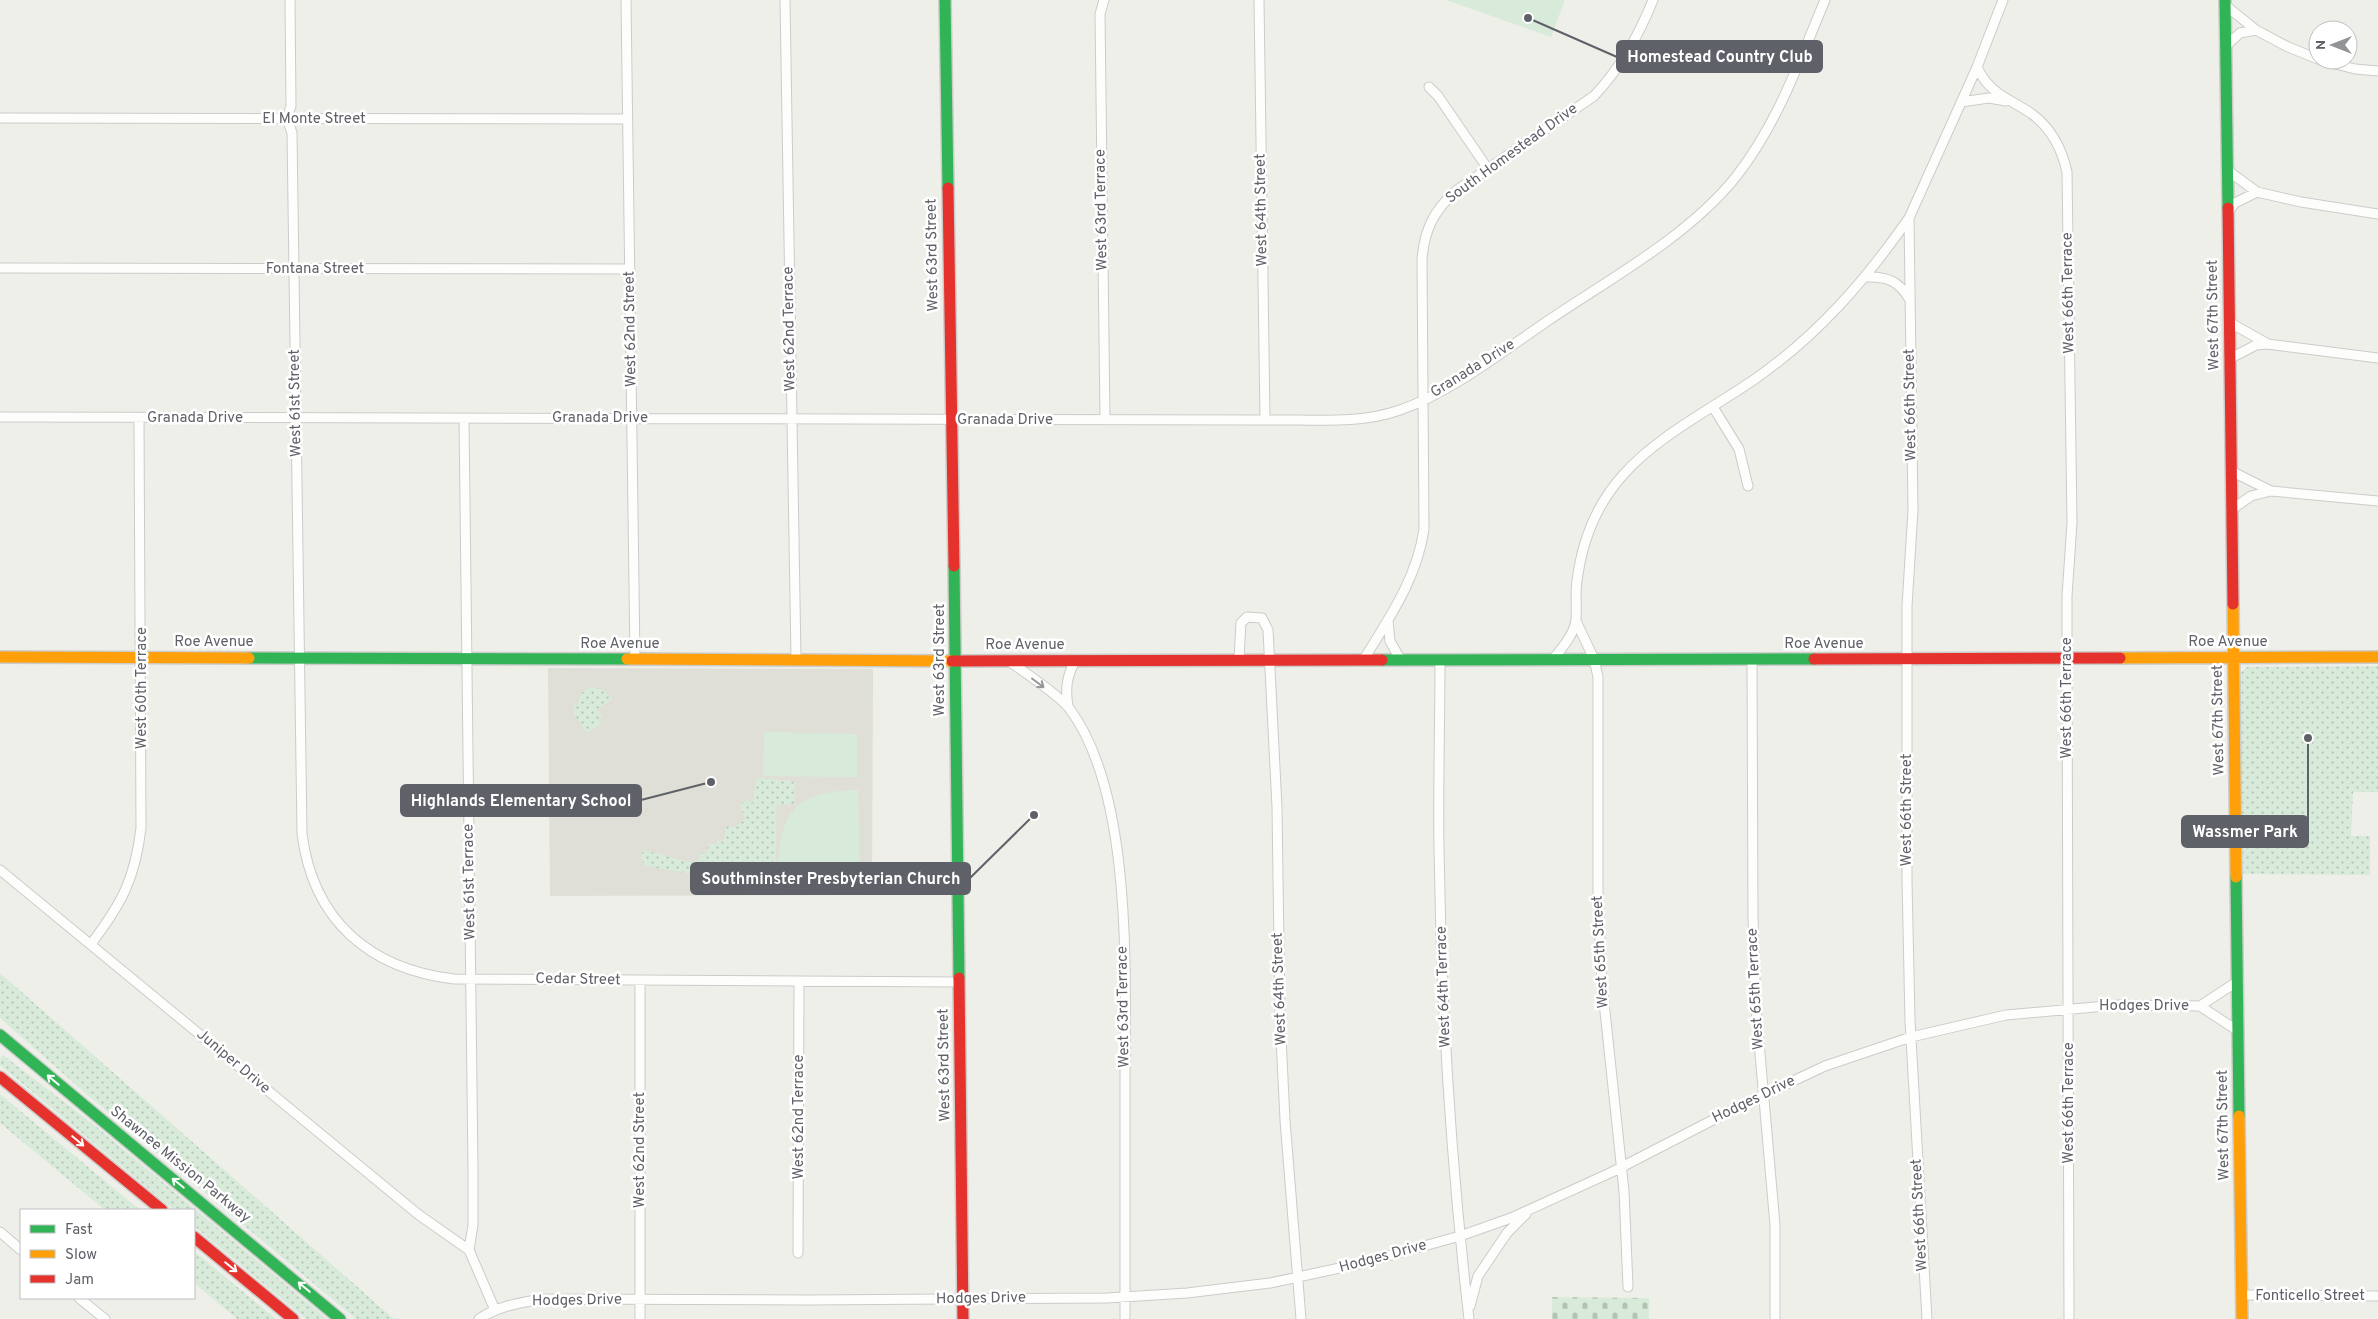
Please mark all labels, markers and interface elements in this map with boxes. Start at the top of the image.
north arrow [2308,20,2358,70]
text: N [2313,40,2330,50]
callout: Homestead Country Club [1617,41,1822,72]
text: Homestead Country Club [1627,48,1813,68]
street label: South Homestead Drive [1442,100,1582,208]
street label: El Monte Street [262,110,366,129]
street label: West 63rd Terrace [1091,149,1113,271]
street label: West 64th Street [1252,153,1272,267]
street label: West 63rd Street [923,198,943,312]
street label: West 66th Terrace [2058,232,2080,354]
street label: West 67th Street [2204,259,2224,371]
street label: Fontana Street [266,260,364,279]
street label: West 62nd Terrace [779,266,801,392]
street label: West 62nd Street [620,271,642,387]
street label: Granada Drive [1427,336,1519,402]
street label: West 66th Street [1901,348,1921,462]
street label: West 61st Street [286,349,306,457]
street label: Granada Drive [147,409,243,428]
street label: Granada Drive [552,409,648,428]
street label: Granada Drive [957,411,1053,430]
street label: West 63rd Street [931,603,950,717]
street label: West 60th Terrace [133,627,152,749]
street label: Roe Avenue [174,633,254,652]
street label: Roe Avenue [2188,633,2268,652]
street label: Roe Avenue [580,635,660,654]
street label: Roe Avenue [1784,635,1864,654]
street label: Roe Avenue [985,636,1065,655]
street label: West 66th Terrace [2058,637,2077,759]
street label: West 67th Street [2209,664,2229,776]
one-way arrow [1031,678,1044,689]
street label: West 66th Street [1898,754,1917,866]
callout: Highlands Elementary School [401,785,641,816]
text: Highlands Elementary School [411,792,631,812]
callout: Wassmer Park [2182,816,2308,847]
street label: West 61st Terrace [459,823,481,941]
text: Wassmer Park [2192,823,2298,843]
callout: Southminster Presbyterian Church [691,863,970,894]
text: Southminster Presbyterian Church [702,870,960,890]
street label: West 65th Street [1589,895,1613,1009]
street label: West 64th Terrace [1432,926,1456,1048]
street label: West 65th Terrace [1743,928,1769,1050]
street label: West 64th Street [1269,932,1291,1046]
street label: West 63rd Terrace [1113,946,1135,1068]
street label: Cedar Street [535,970,621,990]
street label: Hodges Drive [2099,997,2189,1016]
street label: West 63rd Street [935,1008,955,1122]
street label: Juniper Drive [192,1026,274,1098]
street label: West 66th Terrace [2060,1042,2079,1164]
street label: West 62nd Terrace [790,1054,809,1180]
street label: West 67th Street [2214,1069,2234,1181]
street label: Hodges Drive [1709,1072,1799,1128]
one-way arrow [47,1074,60,1085]
street label: West 62nd Street [631,1092,650,1208]
street label: Shawnee Mission Parkway [106,1102,254,1228]
one-way arrow [71,1136,84,1147]
street label: West 66th Street [1908,1158,1932,1272]
one-way arrow [172,1178,185,1189]
legend [20,1209,195,1299]
text: Fast [65,1221,93,1240]
street label: Hodges Drive [1337,1236,1429,1278]
text: Slow [65,1246,97,1265]
one-way arrow [225,1262,238,1273]
text: Jam [65,1271,94,1290]
one-way arrow [297,1281,310,1292]
street label: Fonticello Street [2255,1287,2365,1306]
street label: Hodges Drive [936,1289,1026,1309]
street label: Hodges Drive [532,1291,622,1311]

